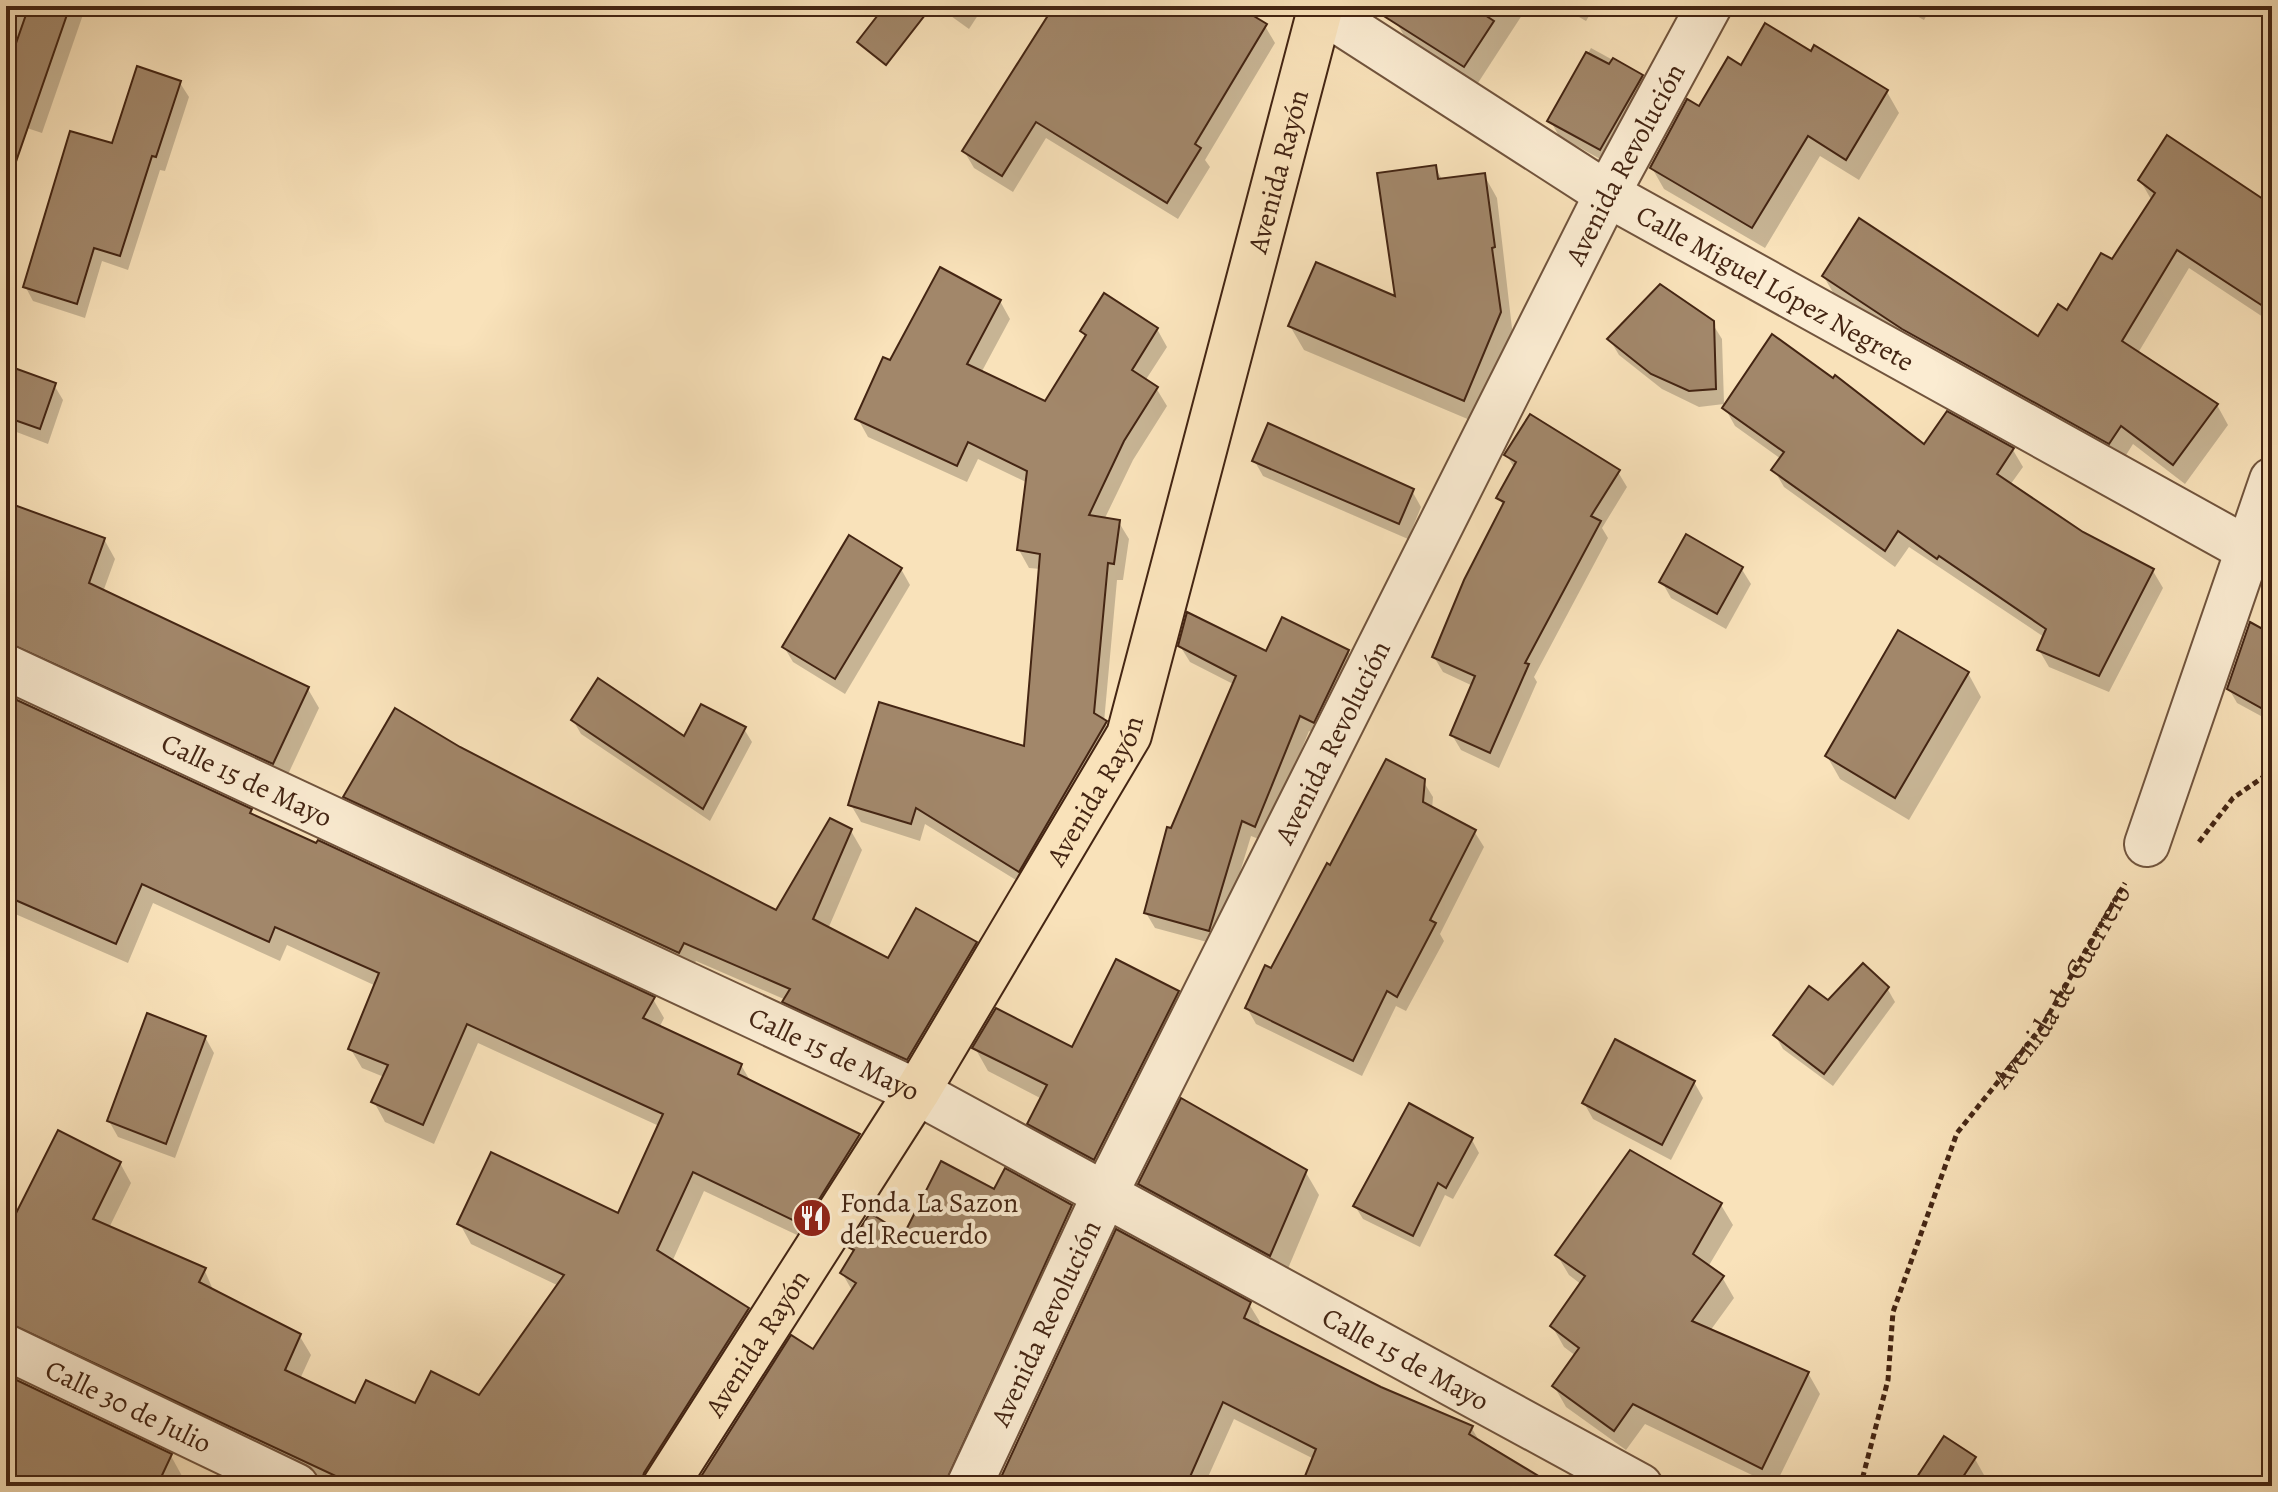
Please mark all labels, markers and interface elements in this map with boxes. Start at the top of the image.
street label: Avenida Revolución [1556,57,1694,272]
street label: Avenida Rayón [1238,85,1318,258]
street label: Calle Miguel López Negrete [1629,196,1921,381]
street label: Avenida Revolución [1265,634,1400,851]
street label: Avenida Rayón [1037,712,1153,874]
street label: Calle 15 de Mayo [155,724,338,837]
street label: Avenida de Guerrero [1982,878,2140,1097]
street label: Calle 15 de Mayo [742,998,926,1111]
place label: Fonda La Sazon del Recuerdo [840,1184,1018,1254]
restaurant icon: Fonda La Sazon del Recuerdo [791,1197,833,1239]
street label: Avenida Revolución [981,1214,1110,1433]
street label: Avenida Rayón [696,1262,819,1425]
street label: Calle 15 de Mayo [1315,1298,1496,1420]
street label: Calle 30 de Julio [39,1351,218,1463]

